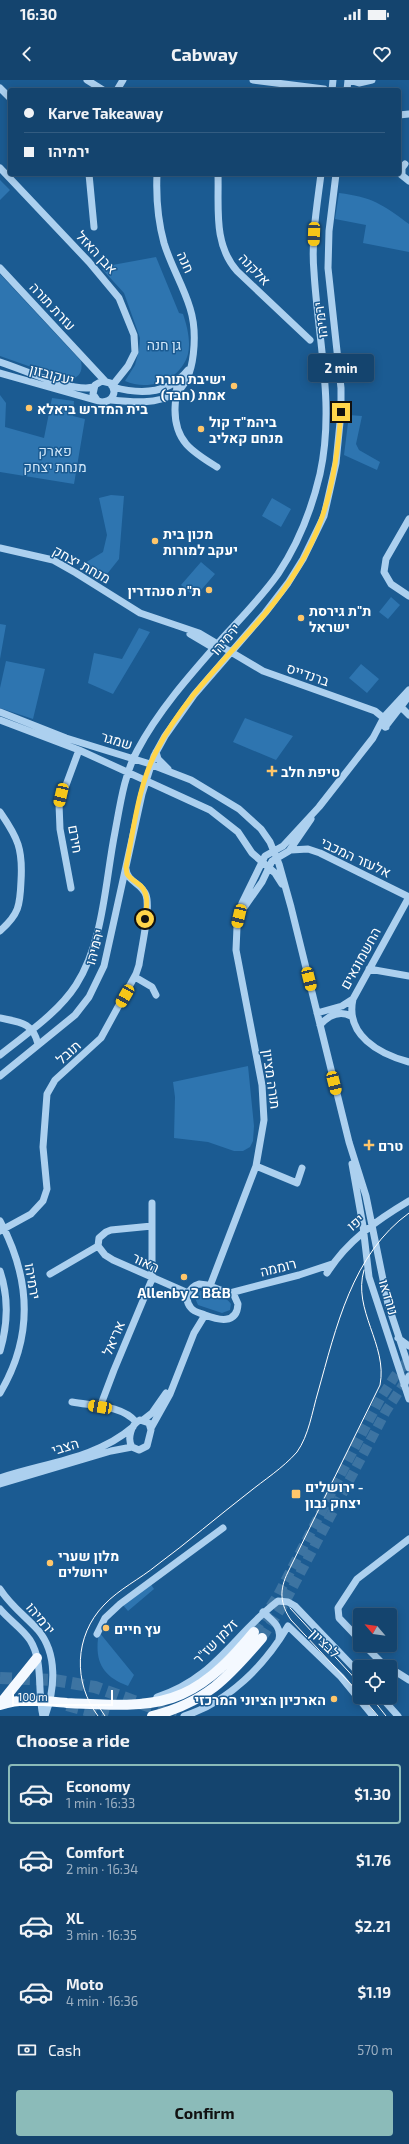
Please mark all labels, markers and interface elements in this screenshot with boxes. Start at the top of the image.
text: 16:30 [20,5,57,23]
icon: back [16,43,38,65]
text: Cabway [171,43,238,65]
icon: heart [371,43,393,65]
text: Karve Takeaway [48,104,163,122]
text: ירמיהו [48,142,90,160]
car [308,222,320,246]
street label: אבן האזל [73,227,121,277]
street label: חנה [174,249,198,275]
street label: אלקנה [236,249,274,289]
street label: עזרת תורה [26,278,80,334]
street label: ירמיהו [309,301,331,339]
park label: גן חנה [147,336,181,353]
callout: 2 min [308,354,374,382]
street label: יעקובזון [28,360,76,388]
text: 2 min [324,360,358,376]
place label: ישיבת תורת אמת (חבד) [155,370,226,403]
marker: ישיבת תורת אמת (חבד) [229,381,239,391]
place label: בית המדרש ביאלא [37,400,148,417]
marker: בית המדרש ביאלא [24,403,34,413]
route end [332,403,350,421]
place label: ביהמ"ד קול מנחם קאליב [209,413,283,446]
marker: ביהמ"ד קול מנחם קאליב [196,424,206,434]
park label: פארק מנחת יצחק [23,442,87,475]
place label: מכון בית יעקב למורות [163,525,238,558]
marker: מכון בית יעקב למורות [150,536,160,546]
street label: מנחת יצחק [50,541,114,587]
place label: ת"ת סנהדרין [127,582,201,599]
marker: ת"ת סנהדרין [204,585,214,595]
place label: ת"ת גירסת ישראל [309,602,371,635]
marker: ת"ת גירסת ישראל [296,613,306,623]
street label: ירמיהו [207,620,243,658]
street label: ברנדייס [284,659,332,689]
street label: שמגר [99,727,135,753]
place label: טיפת חלב [281,763,340,780]
marker: טיפת חלב [266,765,278,777]
car [52,782,70,808]
street label: חירם [65,823,87,855]
street label: אלעזר המכבי [318,833,394,881]
car [230,903,248,929]
route start [136,910,154,928]
street label: החשמונאים [336,924,384,992]
street label: ירמיהו [81,927,107,967]
car [300,966,318,992]
car [114,983,136,1009]
street label: תובל [52,1036,84,1068]
street label: תורה מציון [259,1048,285,1110]
car [325,1070,343,1096]
place label: טרם [378,1137,403,1154]
marker: טרם [363,1139,375,1151]
street label: יפו [343,1210,367,1234]
street label: האור [130,1248,162,1276]
street label: רוממה [258,1254,298,1280]
street label: ירמיהו [21,1262,45,1300]
marker: Allenby 2 B&B [179,1272,189,1282]
street label: נורדאו [376,1277,402,1317]
place label: Allenby 2 B&B [137,1284,231,1301]
street label: אריאל [98,1318,128,1358]
car [87,1399,113,1415]
street label: הצבי [49,1434,81,1458]
place label: ירושלים - יצחק נבון [305,1478,364,1511]
marker: ירושלים - יצחק נבון [290,1488,302,1500]
place label: מלון שערי ירושלים [58,1547,119,1580]
marker: מלון שערי ירושלים [45,1558,55,1568]
street label: ירמיהו [23,1599,59,1637]
north arrow [353,1608,397,1652]
map controls [353,1608,397,1704]
street label: זלמן שז"ר [189,1615,241,1667]
place label: עץ חיים [114,1620,161,1637]
marker: עץ חיים [101,1623,111,1633]
street label: לבציון [307,1625,343,1661]
button: locate [353,1660,397,1704]
scale bar [12,1688,113,1707]
text: 100 m [18,1690,48,1703]
place label: הארכיון הציוני המרכזי [194,1691,326,1708]
marker: הארכיון הציוני המרכזי [329,1694,339,1704]
text: Choose a ride [16,1729,130,1751]
icon: car [18,1776,54,1812]
text: Economy [66,1777,131,1795]
text: $1.30 [354,1785,391,1803]
text: 1 min · 16:33 [66,1795,135,1811]
icon: car [18,1842,54,1878]
text: Comfort [66,1843,124,1861]
text: $1.76 [356,1851,391,1869]
text: 2 min · 16:34 [66,1861,138,1877]
icon: car [18,1908,54,1944]
text: XL [66,1909,84,1927]
text: $2.21 [355,1917,391,1935]
text: 3 min · 16:35 [66,1927,137,1943]
icon: car [18,1974,54,2010]
text: Moto [66,1975,104,1993]
text: $1.19 [357,1983,391,2001]
text: 4 min · 16:36 [66,1993,138,2009]
icon: cash [16,2039,38,2061]
text: Cash [48,2041,81,2059]
text: 570 m [357,2042,393,2058]
button: Confirm [16,2090,393,2136]

